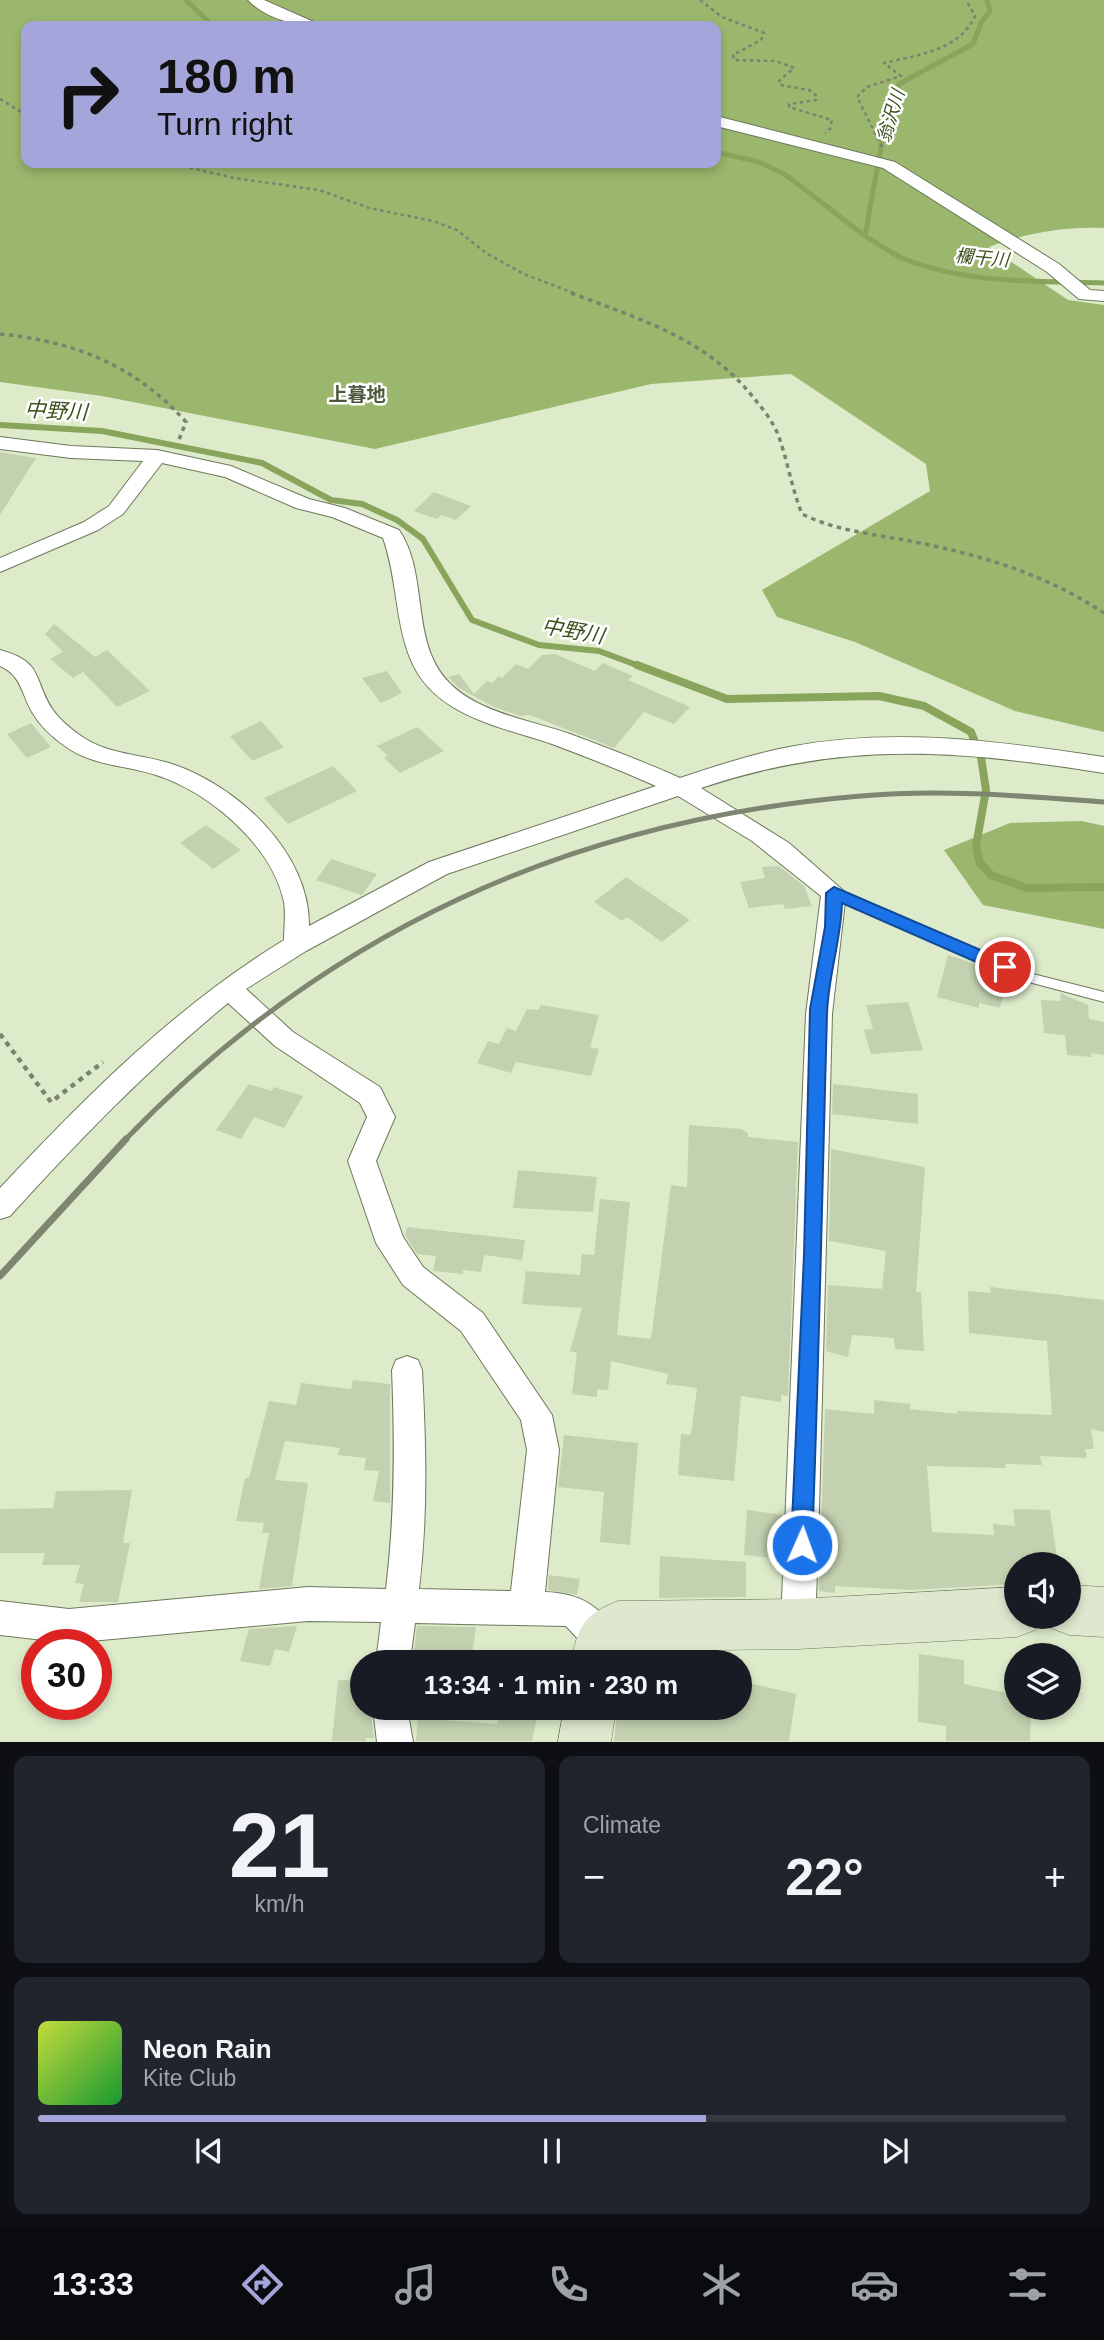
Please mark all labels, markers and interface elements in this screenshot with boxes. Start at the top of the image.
icon: right [42,49,133,140]
text: 180 m [157,49,296,103]
water label: 翁沢川 [874,85,909,145]
text: Turn right [157,106,293,142]
water label: 欄干川 [954,246,1012,270]
district label: 上暮地 [328,384,386,405]
water label: 中野川 [24,397,90,424]
water label: 中野川 [540,614,608,648]
pin [975,937,1035,997]
icon: arrive [986,948,1024,986]
position arrow [765,1508,839,1582]
map controls [1004,1552,1081,1720]
button: sound [1004,1552,1081,1629]
speed limit sign: 30 [21,1629,112,1720]
button: layers [1004,1643,1081,1720]
text: 13:34 · 1 min · 230 m [424,1670,678,1700]
text: 21 [229,1795,330,1896]
text: Climate [583,1812,661,1838]
text: 22° [785,1848,864,1906]
text: − [583,1856,605,1898]
text: + [1044,1856,1066,1898]
text: km/h [255,1891,304,1917]
text: Neon Rain [143,2034,272,2064]
text: Kite Club [143,2065,236,2091]
icon: previous [190,2132,228,2170]
icon: pause [533,2132,571,2170]
icon: next [876,2132,914,2170]
icon: directions [238,2260,287,2309]
icon: music [391,2260,440,2309]
icon: phone [544,2260,593,2309]
icon: climate [697,2260,746,2309]
icon: car [850,2260,899,2309]
icon: filters [1003,2260,1052,2309]
text: 13:33 [52,2266,134,2302]

